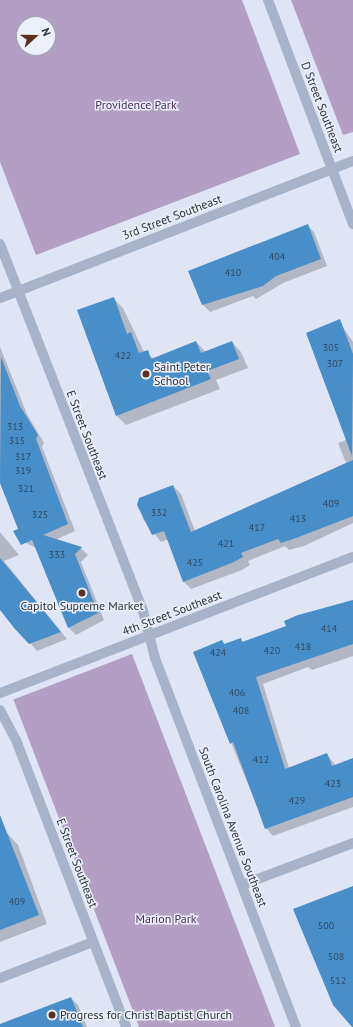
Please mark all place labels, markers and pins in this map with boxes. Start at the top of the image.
place label: Saint Peter School [154,360,210,388]
marker: Saint Peter School [141,369,151,379]
marker: Capitol Supreme Market [77,588,87,598]
place label: Capitol Supreme Market [20,599,144,613]
place label: Progress for Christ Baptist Church [60,1008,232,1022]
marker: Progress for Christ Baptist Church [47,1010,57,1020]

